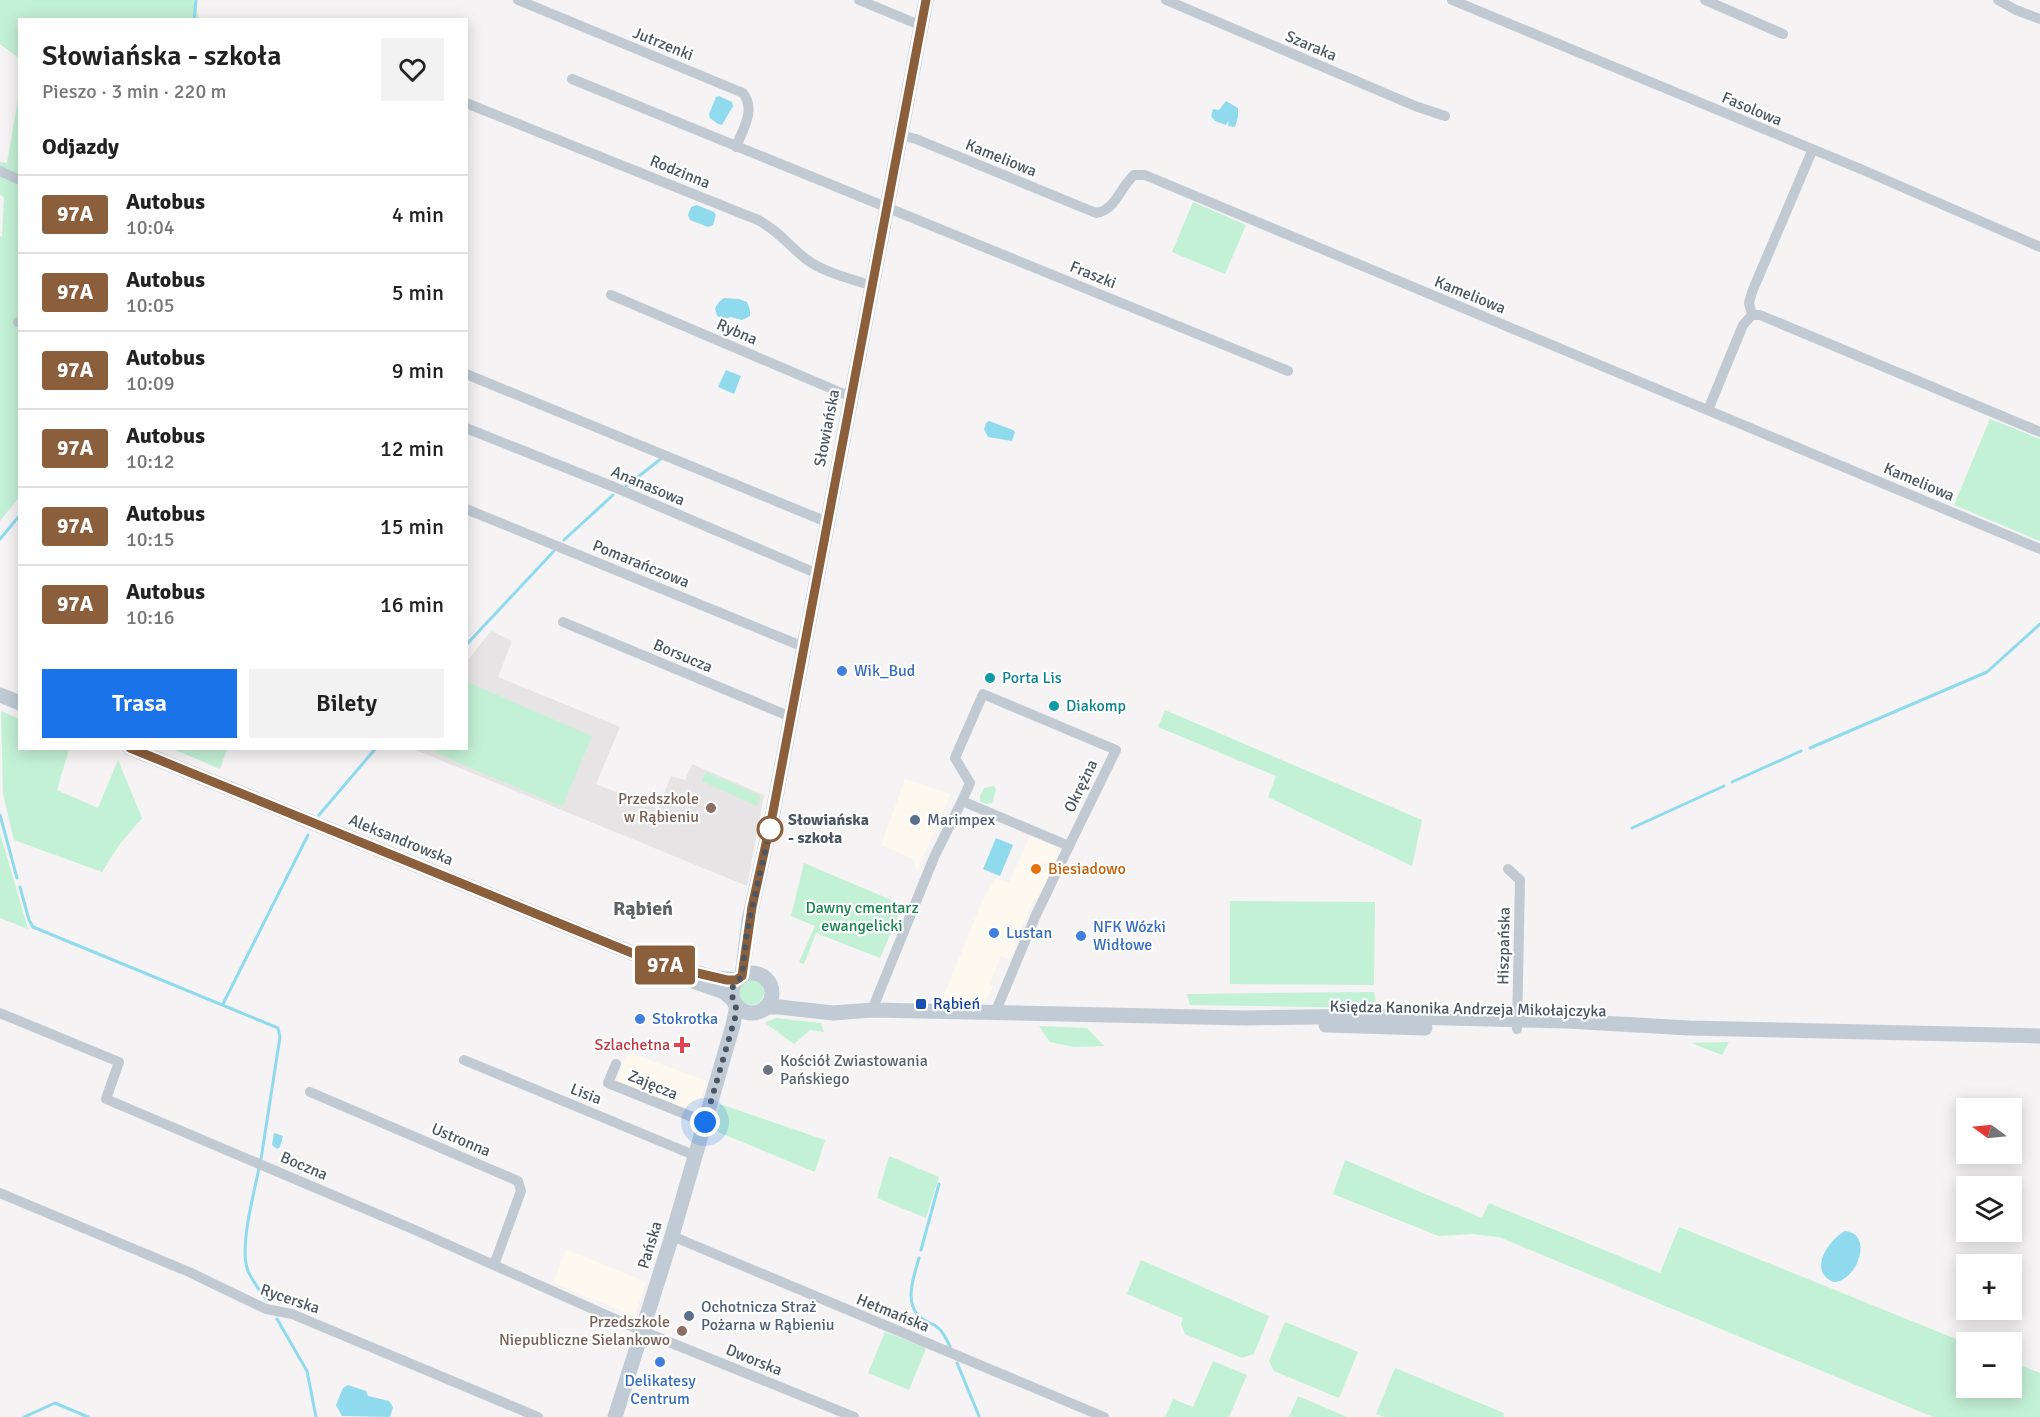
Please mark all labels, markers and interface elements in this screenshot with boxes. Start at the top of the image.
street label: Jutrzenki [630,23,696,65]
street label: Szaraka [1282,26,1340,66]
button: heart [381,38,444,101]
text: Słowiańska - szkoła [42,39,281,73]
text: Pieszo · 3 min · 220 m [42,79,227,104]
street label: Fasolowa [1719,87,1785,131]
text: Odjazdy [42,133,119,160]
street label: Kameliowa [962,135,1040,181]
street label: Rodzinna [647,151,713,193]
text: Autobus [126,188,205,215]
text: 97A [57,201,93,227]
text: 4 min [392,201,444,228]
text: 10:04 [126,215,175,240]
street label: Fraszki [1067,257,1119,293]
text: Autobus [126,266,205,293]
street label: Kameliowa [1431,272,1509,318]
text: 97A [57,279,93,305]
text: 5 min [392,279,444,306]
text: 10:05 [126,293,175,318]
street label: Rybna [714,315,760,349]
text: Autobus [126,344,205,371]
text: 97A [57,357,93,383]
text: 9 min [392,357,444,384]
text: 10:09 [126,371,175,396]
street label: Słowiańska [810,388,844,468]
text: Autobus [126,422,205,449]
text: 97A [57,435,93,461]
text: 12 min [380,435,444,462]
text: 10:12 [126,449,175,474]
street label: Kameliowa [1881,458,1957,506]
street label: Ananasowa [608,462,688,510]
text: Autobus [126,500,205,527]
text: 97A [57,513,93,539]
text: 15 min [380,513,444,540]
text: 10:15 [126,527,175,552]
street label: Pomarańczowa [590,536,692,592]
text: Autobus [126,578,205,605]
text: 97A [57,591,93,617]
text: 16 min [380,591,444,618]
text: 10:16 [126,605,175,630]
street label: Borsucza [650,635,716,677]
place label: Wik_Bud [854,661,915,681]
marker: Wik_Bud [835,664,849,678]
place label: Porta Lis [1002,668,1062,688]
button: Trasa [42,669,237,738]
button: Bilety [249,669,444,738]
marker: Porta Lis [983,671,997,685]
place label: Diakomp [1066,696,1126,716]
marker: Diakomp [1047,699,1061,713]
street label: Okrężna [1060,756,1102,816]
place label: Przedszkole w Rąbieniu [618,789,699,827]
marker: Przedszkole w Rąbieniu [704,801,718,815]
street label: Aleksandrowska [346,810,456,870]
place label: Słowiańska - szkoła [788,810,869,848]
place label: Marimpex [927,810,996,830]
marker: Marimpex [908,813,922,827]
marker: Słowiańska - szkoła [757,816,783,842]
place label: Biesiadowo [1048,859,1126,879]
marker: Biesiadowo [1029,862,1043,876]
district label: Rąbień [613,896,673,921]
park label: Dawny cmentarz ewangelicki [805,898,919,936]
street label: Hiszpańska [1493,907,1515,985]
place label: NFK Wózki Widłowe [1093,917,1166,955]
place label: Lustan [1006,923,1052,943]
marker: Lustan [987,926,1001,940]
marker: NFK Wózki Widłowe [1074,929,1088,943]
line badge: 97A [630,946,700,984]
text: 97A [647,952,683,978]
place label: Rąbień [933,994,980,1014]
marker: Rąbień [914,997,928,1011]
street label: Księdza Kanonika Andrzeja Mikołajczyka [1329,997,1607,1021]
place label: Stokrotka [652,1009,718,1029]
marker: Stokrotka [633,1012,647,1026]
place label: Szlachetna [595,1035,670,1055]
marker: Szlachetna [675,1038,689,1052]
place label: Kościół Zwiastowania Pańskiego [780,1051,928,1089]
marker: Kościół Zwiastowania Pańskiego [761,1063,775,1077]
street label: Zajęcza [625,1066,681,1104]
street label: Lisia [567,1079,605,1109]
north arrow [1956,1098,2022,1164]
map controls [1956,1098,2022,1398]
your location [690,1107,720,1137]
street label: Ustronna [428,1119,494,1161]
street label: Boczna [277,1147,331,1185]
button: layers [1956,1176,2022,1242]
street label: Pańska [633,1219,667,1271]
button: + [1956,1254,2022,1320]
street label: Rycerska [258,1280,322,1318]
street label: Hetmańska [853,1289,933,1337]
place label: Ochotnicza Straż Pożarna w Rąbieniu [701,1297,835,1335]
marker: Ochotnicza Straż Pożarna w Rąbieniu [682,1309,696,1323]
place label: Przedszkole Niepubliczne Sielankowo [499,1312,670,1350]
marker: Przedszkole Niepubliczne Sielankowo [675,1324,689,1338]
button: − [1956,1332,2022,1398]
street label: Dworska [723,1340,785,1380]
marker: Delikatesy Centrum [653,1355,667,1369]
place label: Delikatesy Centrum [624,1371,696,1409]

